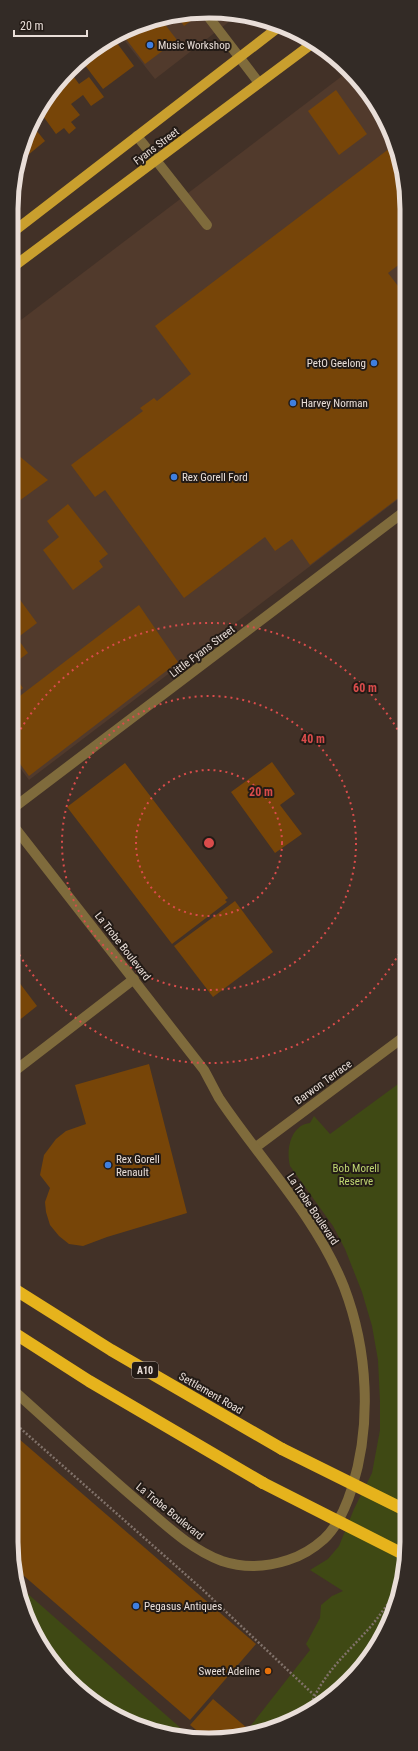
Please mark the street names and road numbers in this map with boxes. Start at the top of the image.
street label: Fyans Street [131,125,182,168]
street label: Little Fyans Street [167,623,237,680]
street label: La Trobe Boulevard [92,910,153,983]
street label: Barwon Terrace [292,1057,354,1107]
street label: La Trobe Boulevard [284,1171,341,1247]
road number: A10 [132,1362,158,1378]
street label: Settlement Road [176,1370,245,1417]
street label: La Trobe Boulevard [133,1480,206,1543]

